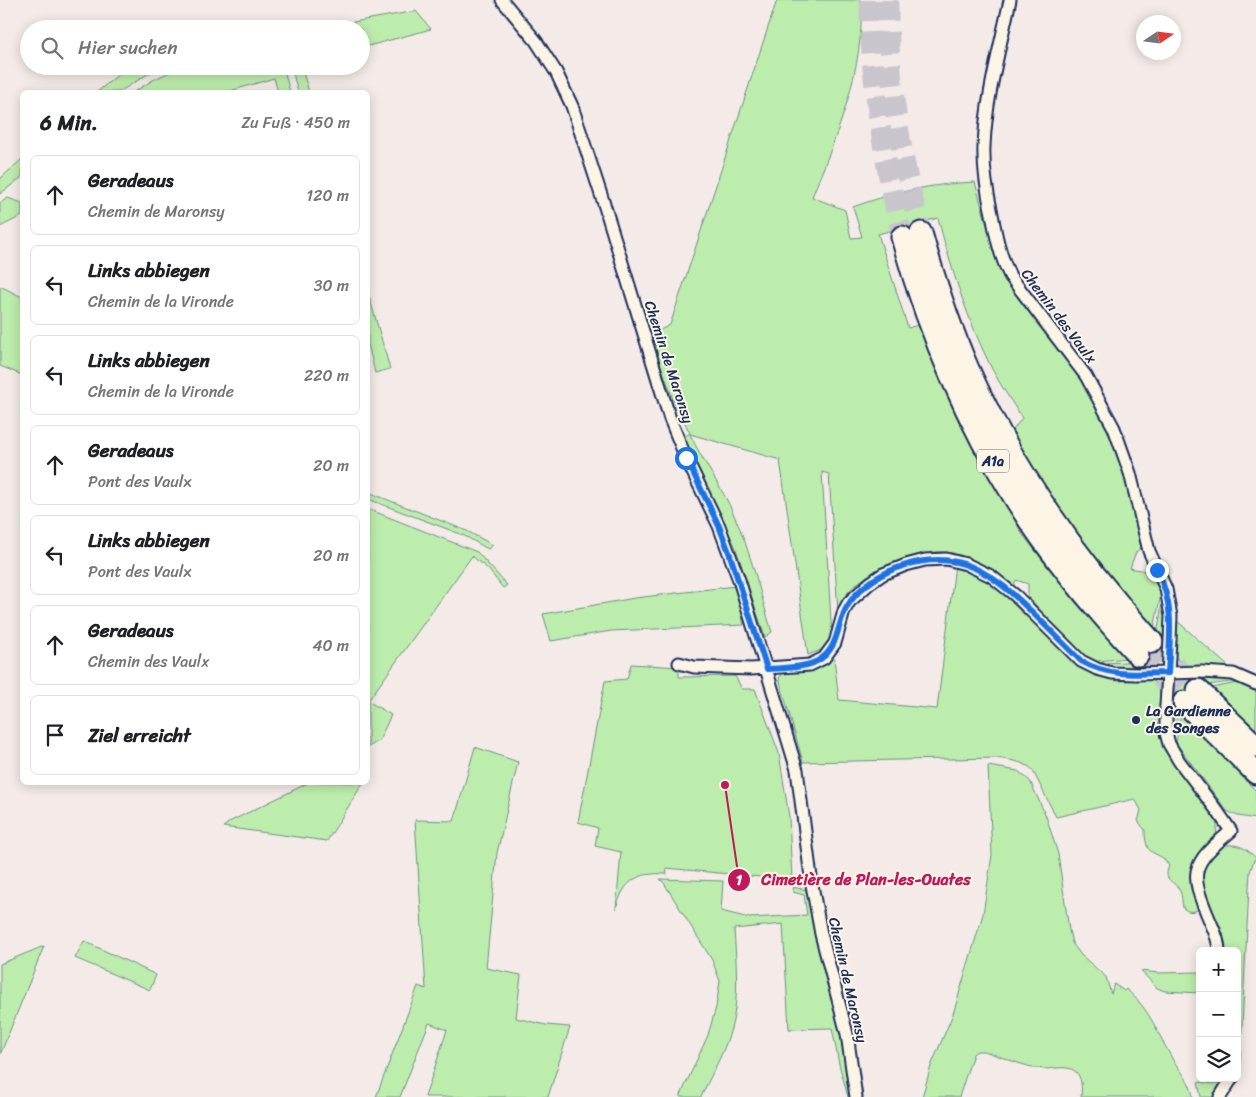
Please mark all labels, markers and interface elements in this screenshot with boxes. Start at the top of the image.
north arrow [1136,15,1181,60]
search box [20,20,370,75]
text: Hier suchen [78,31,178,64]
icon: search [38,34,66,62]
text: 6 Min. [40,104,98,142]
text: Zu Fuß · 450 m [241,108,350,137]
text: Geradeaus [88,164,174,197]
icon: ahead [41,181,69,209]
text: 120 m [306,181,349,210]
text: Chemin de Maronsy [88,197,225,226]
text: Links abbiegen [88,254,210,287]
street label: Chemin des Vaulx [1014,263,1104,370]
icon: left [41,271,69,299]
text: 30 m [314,271,349,300]
text: Chemin de la Vironde [88,287,234,316]
street label: Chemin de Maronsy [637,297,701,427]
text: Links abbiegen [88,344,210,377]
icon: left [41,361,69,389]
text: 220 m [304,361,349,390]
text: Chemin de la Vironde [88,377,234,406]
text: Geradeaus [88,434,174,467]
route start [675,447,698,470]
road number: A1a [977,450,1009,472]
icon: ahead [41,451,69,479]
text: 20 m [313,451,349,480]
text: Pont des Vaulx [88,467,192,496]
text: Links abbiegen [88,524,210,557]
icon: left [41,541,69,569]
text: 20 m [313,541,349,570]
text: Pont des Vaulx [88,557,192,586]
route end [1146,559,1169,582]
text: Geradeaus [88,614,174,647]
icon: ahead [41,631,69,659]
text: 40 m [312,631,349,660]
text: Chemin des Vaulx [88,647,210,676]
place label: La Gardienne des Songes [1146,698,1231,741]
marker: La Gardienne des Songes [1130,714,1142,726]
text: Ziel erreicht [88,719,191,752]
icon: arrive [41,721,69,749]
callout: Cimetière de Plan-les-Ouates [726,864,980,895]
text: Cimetière de Plan-les-Ouates [760,865,971,894]
text: 1 [736,867,743,893]
street label: Chemin de Maronsy [821,915,875,1046]
map controls [1196,947,1241,1082]
button: + [1196,947,1241,992]
button: − [1196,992,1241,1037]
button: layers [1196,1037,1241,1082]

